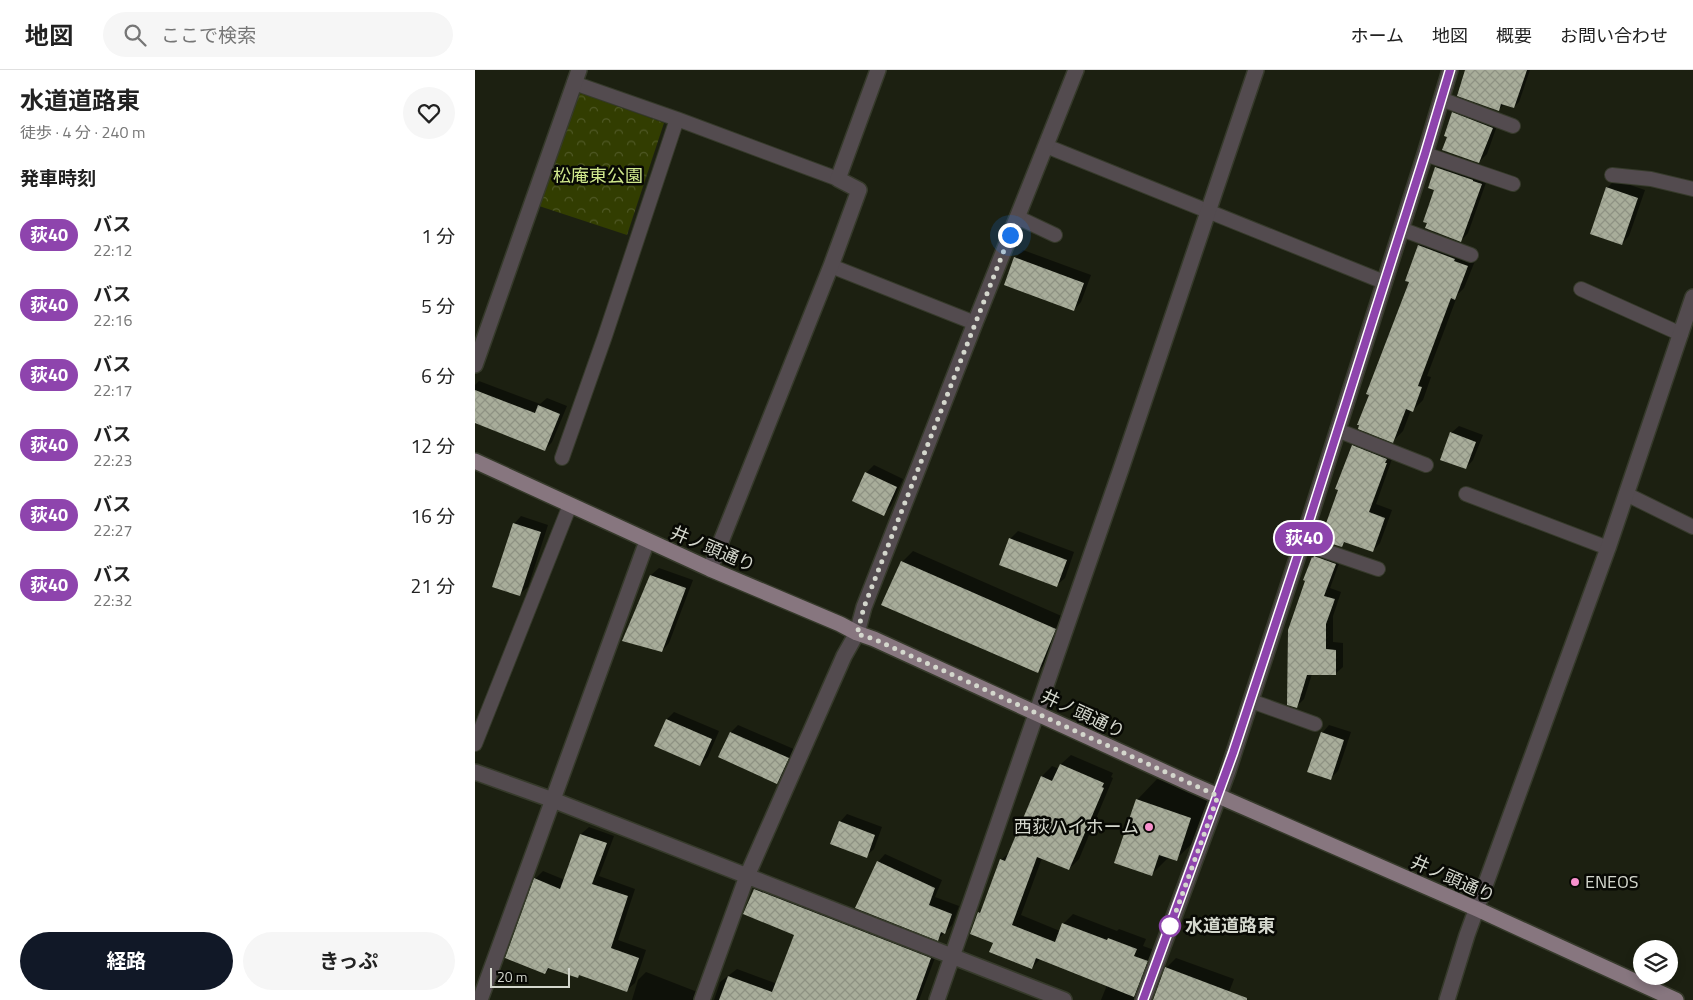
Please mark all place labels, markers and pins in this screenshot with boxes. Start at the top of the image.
place label: 西荻ハイホーム [1014,813,1139,840]
marker: 西荻ハイホーム [1143,821,1155,833]
place label: ENEOS [1585,868,1639,895]
marker: ENEOS [1569,876,1581,888]
place label: 水道道路東 [1185,912,1275,939]
marker: 水道道路東 [1159,915,1181,937]

